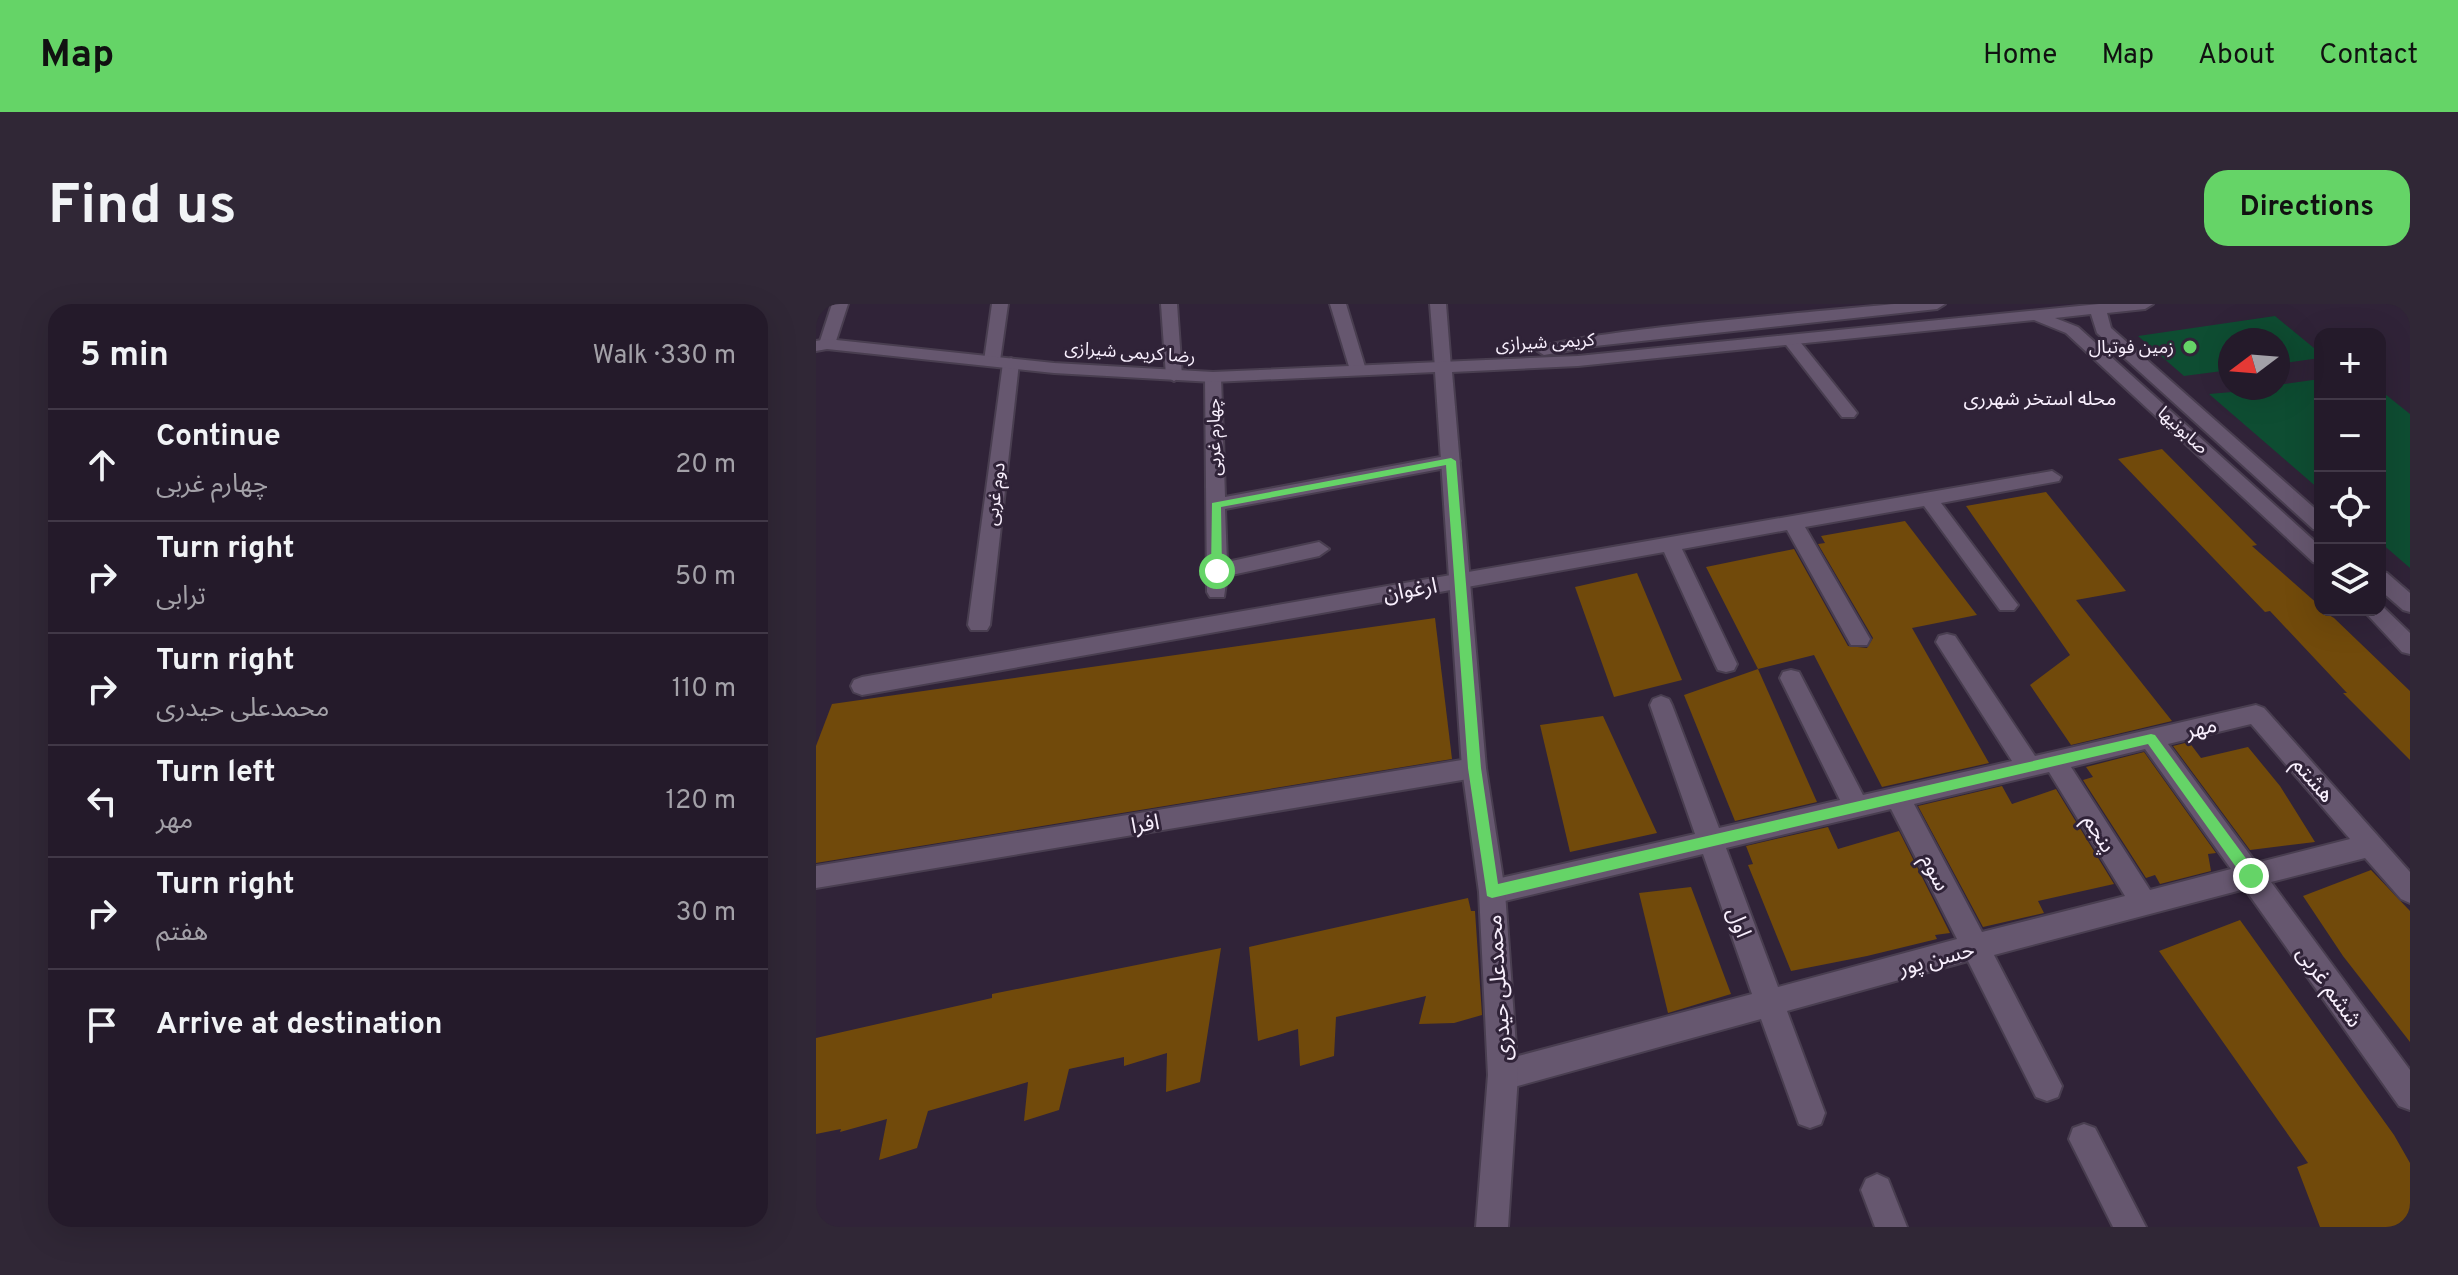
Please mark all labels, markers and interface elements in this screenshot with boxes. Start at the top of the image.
text: Map [40,32,114,81]
text: Home [1983,38,2057,74]
text: Map [2101,38,2154,74]
text: About [2198,38,2275,74]
text: Contact [2319,38,2418,74]
button: Directions [2204,170,2410,246]
text: Find us [48,173,237,243]
north arrow [2218,328,2290,400]
map controls [2314,328,2386,616]
button: + [2314,328,2386,400]
street label: کریمی شیرازی [1495,329,1596,358]
text: 5 min [80,335,169,378]
street label: رضا کریمی شیرازی [1064,337,1196,370]
place label: زمین فوتبال [2089,337,2174,360]
marker: زمین فوتبال [2181,338,2199,356]
text: Walk · 330 m [592,340,736,373]
district label: محله استخر شهرری [1963,387,2117,413]
street label: چهارم غربی [1203,398,1229,476]
button: − [2314,400,2386,472]
street label: صابونیها [2152,402,2212,460]
text: Continue [156,419,281,456]
icon: ahead [80,443,124,487]
text: 20 m [675,449,736,482]
street label: دوم غربی [981,461,1013,527]
text: چهارم غربی [156,469,268,502]
button: locate [2314,472,2386,544]
text: Turn right [156,531,294,568]
button: layers [2314,544,2386,616]
route start [1199,553,1235,589]
icon: right [80,555,124,599]
text: 50 m [675,561,736,594]
street label: ارغوان [1381,573,1440,609]
text: ترابی [156,581,206,614]
text: Turn right [156,643,294,680]
icon: right [80,667,124,711]
text: 110 m [672,673,736,706]
text: محمدعلی حیدری [156,693,329,726]
street label: مهر [2182,713,2220,746]
street label: هشتم [2284,752,2339,810]
text: Turn left [156,755,276,792]
icon: left [80,779,124,823]
text: 120 m [666,785,736,818]
text: مهر [156,805,193,838]
street label: افرا [1129,810,1162,841]
street label: پنجم [2075,810,2120,859]
street label: سوم [1912,850,1954,897]
route end [2233,858,2269,894]
text: Turn right [156,867,294,904]
icon: right [80,891,124,935]
text: 30 m [676,897,736,930]
street label: اول [1720,904,1756,942]
street label: محمدعلی حیدری [1482,914,1519,1062]
text: هفتم [156,917,208,950]
street label: حسن پور [1895,937,1978,984]
street label: ششم غربی [2288,941,2367,1034]
icon: arrive [80,1003,124,1047]
text: Arrive at destination [156,1007,442,1044]

